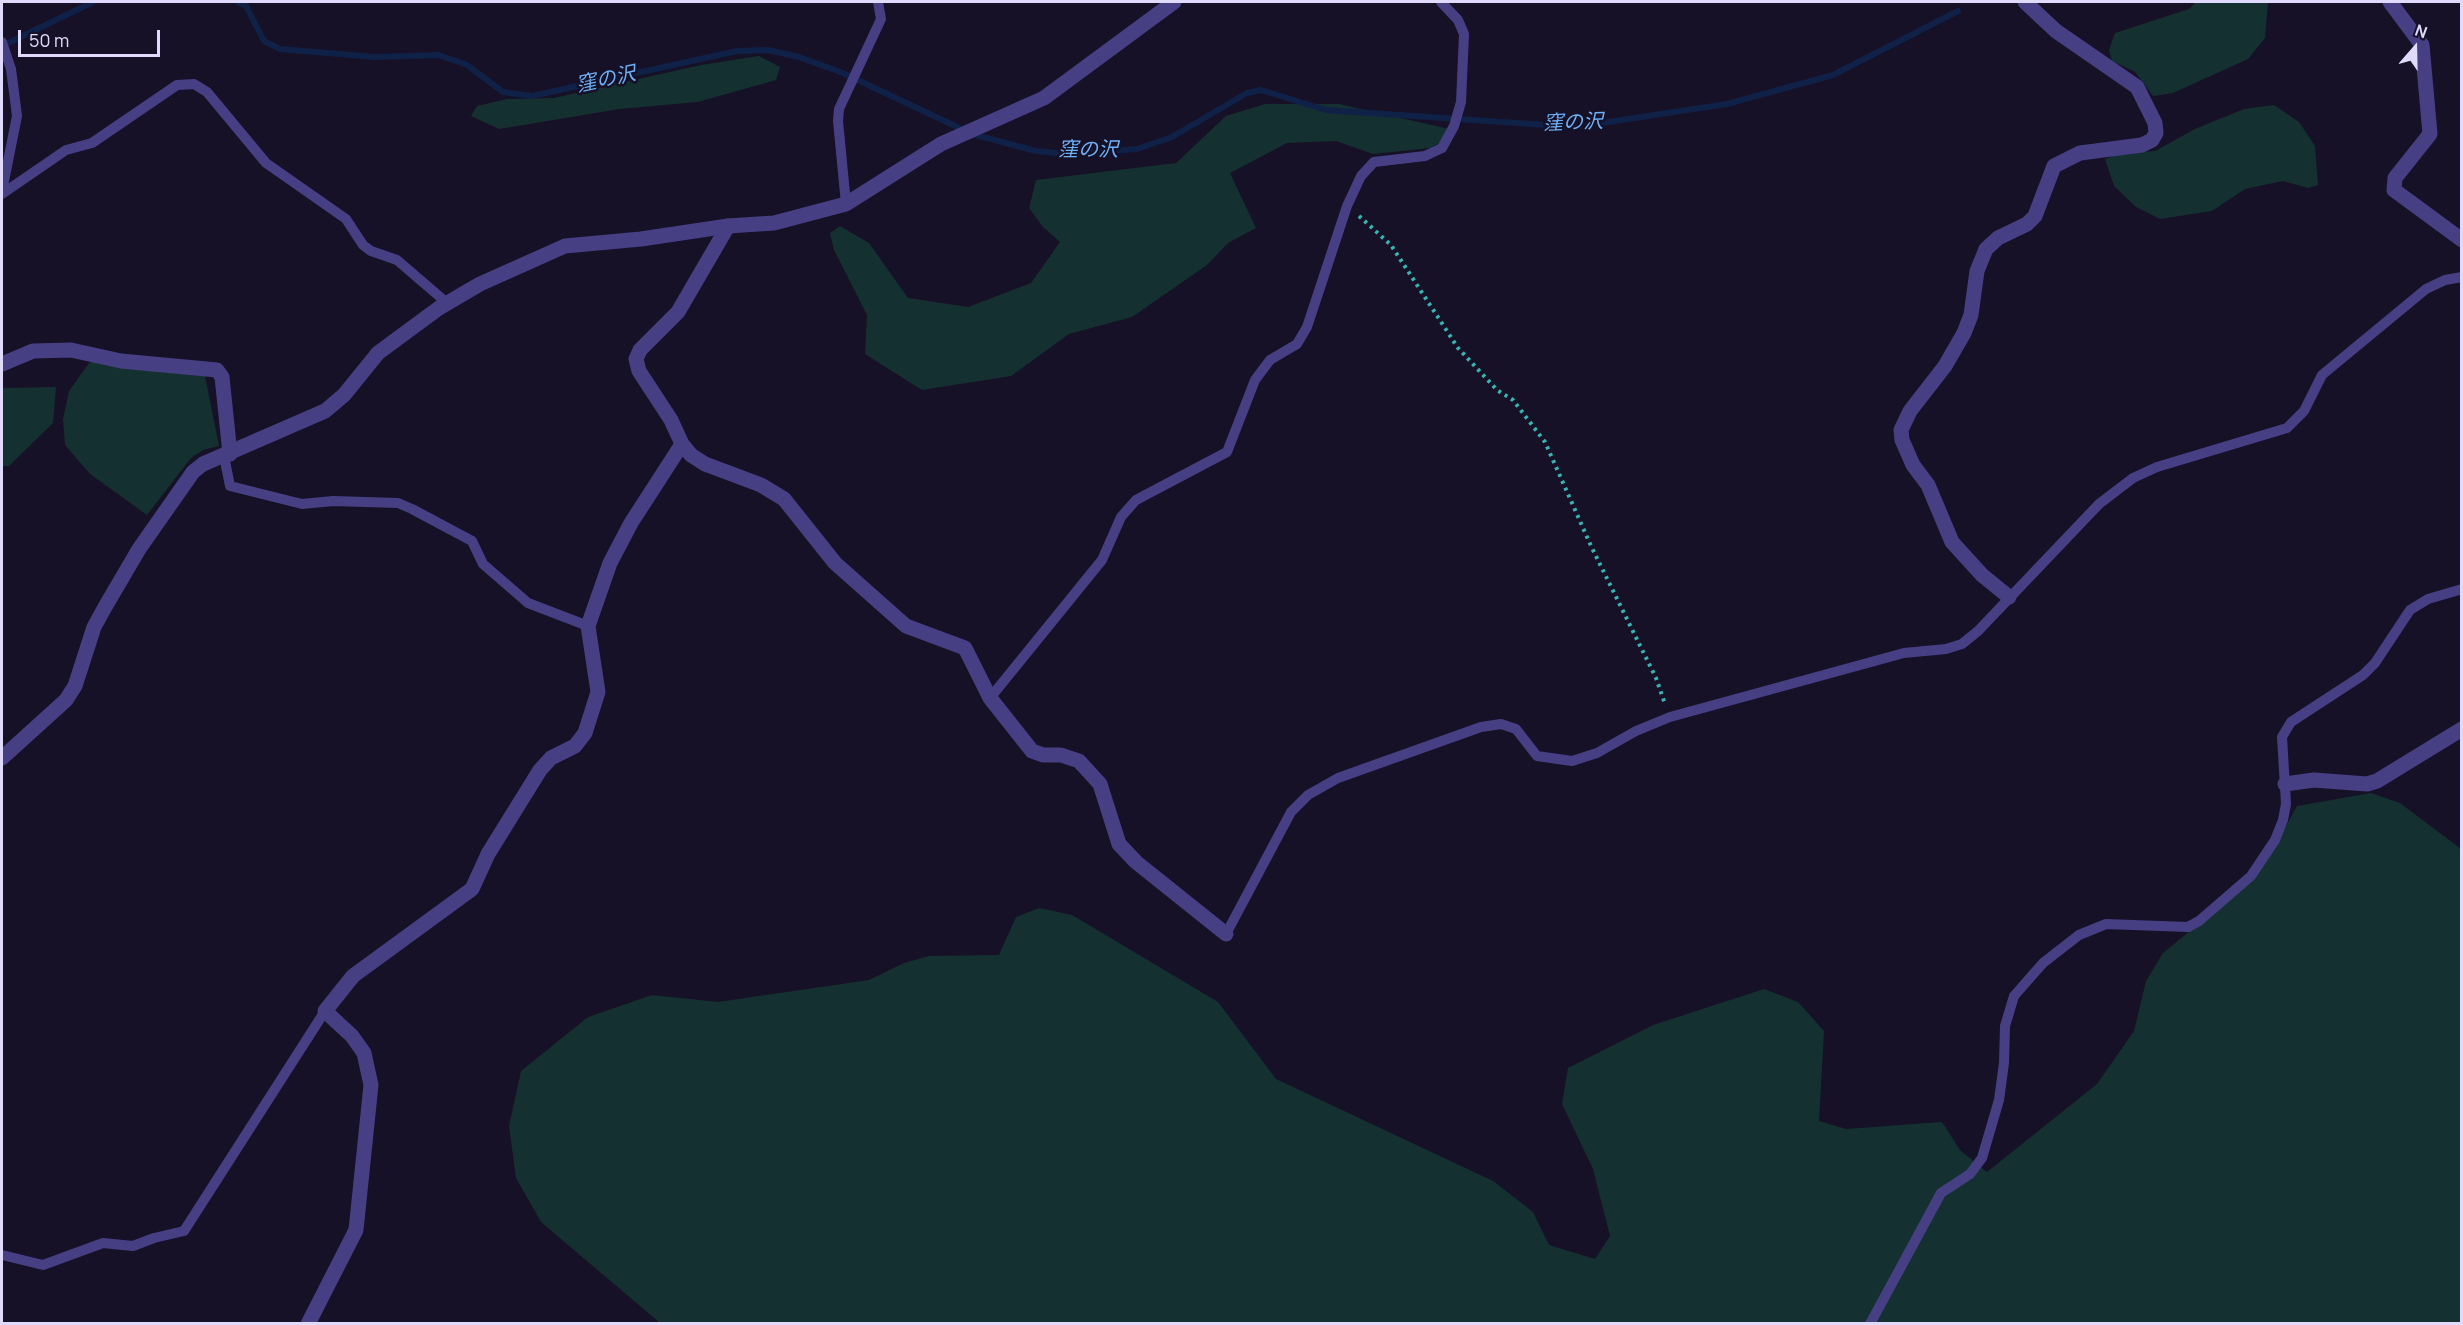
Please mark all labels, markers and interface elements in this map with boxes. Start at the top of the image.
scale bar [21,18,164,56]
north arrow [2385,18,2445,78]
text: N [2412,19,2430,43]
text: 50 m [29,28,69,52]
water label: 窪の沢 [574,62,638,98]
water label: 窪の沢 [1543,110,1603,136]
water label: 窪の沢 [1058,138,1118,162]

